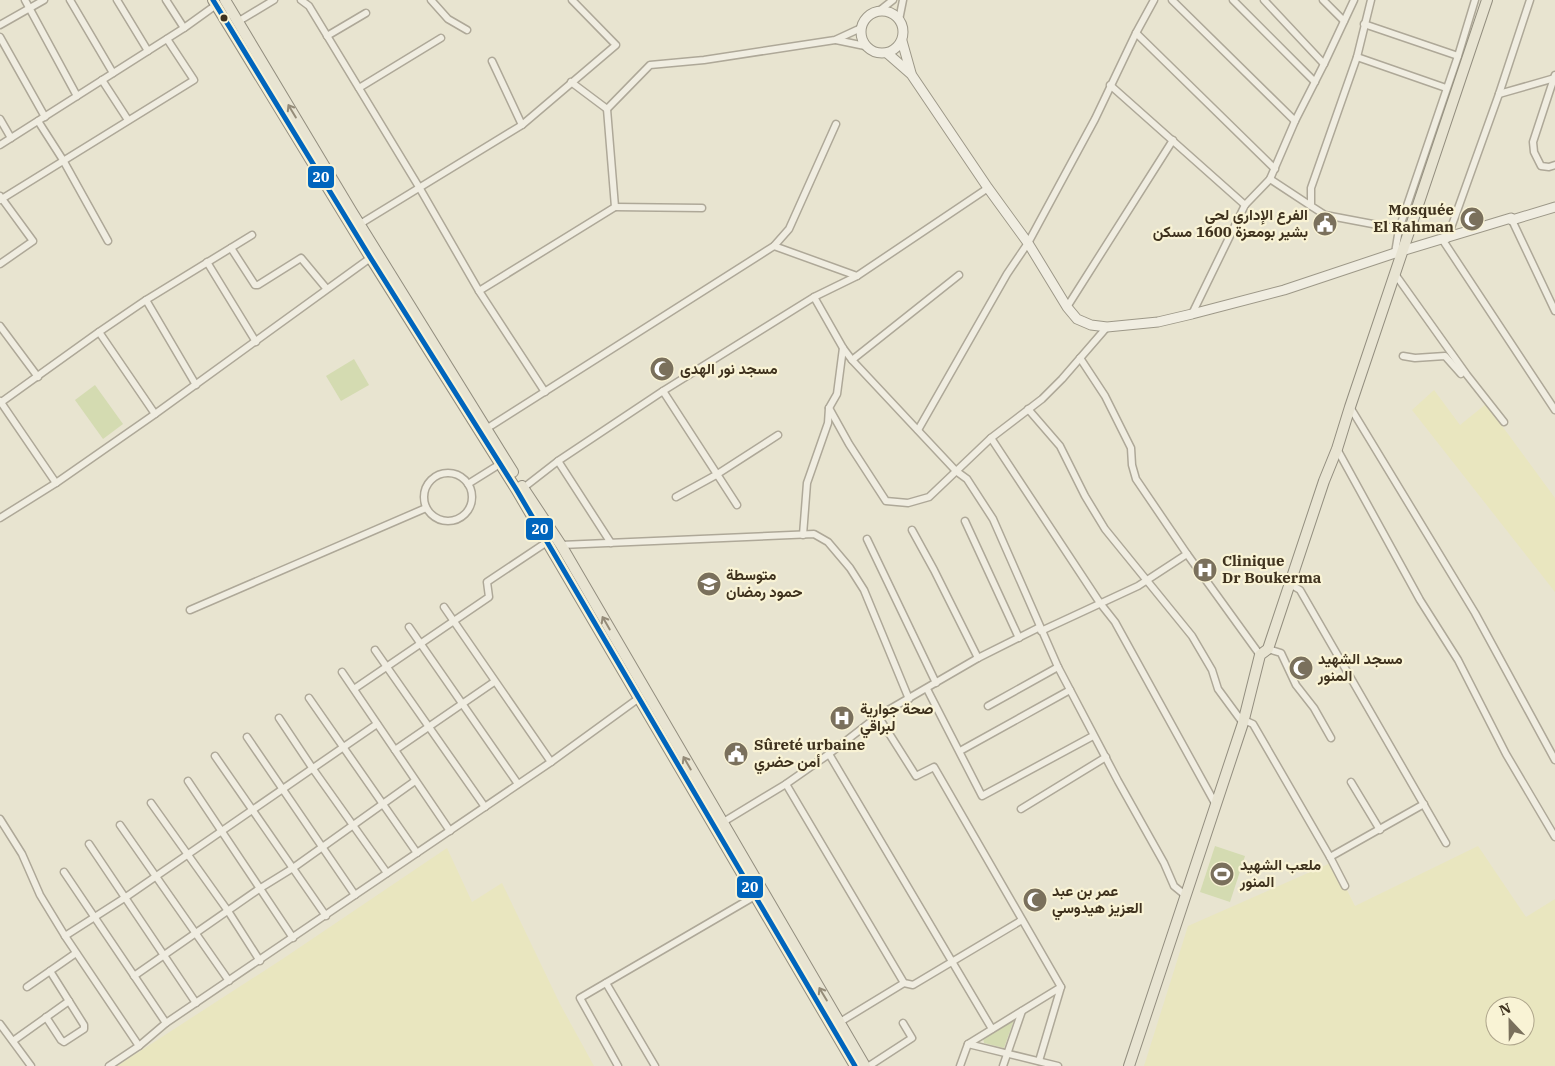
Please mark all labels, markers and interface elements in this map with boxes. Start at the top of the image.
unlabelled marker [219,13,229,23]
one-way arrow [287,105,297,119]
line badge: 20 [307,165,335,189]
text: 20 [313,168,329,186]
place label: Mosquée El Rahman [1373,200,1454,236]
place label: الفرع الإداري لحي بشير بومعزة 1600 مسكن [1153,205,1308,241]
mosque icon: Mosquée El Rahman [1459,206,1485,232]
public building icon: الفرع الإداري لحي بشير بومعزة 1600 مسكن [1312,211,1338,237]
mosque icon: مسجد نور الهدى [649,356,675,382]
place label: مسجد نور الهدى [680,359,778,378]
line badge: 20 [525,517,554,541]
text: 20 [532,520,548,538]
place label: Clinique Dr Boukerma [1222,551,1322,587]
hospital icon: Clinique Dr Boukerma [1192,557,1218,583]
place label: متوسطة حمود رمضان [726,565,802,601]
school or university icon: متوسطة حمود رمضان [696,571,722,597]
one-way arrow [600,616,610,630]
place label: مسجد الشهيد المنور [1317,649,1403,685]
mosque icon: مسجد الشهيد المنور [1288,655,1314,681]
place label: صحة جوارية لبراقي [860,699,934,739]
hospital icon: صحة جوارية لبراقي [829,705,855,731]
place label: Sûreté urbaine أمن حضري [754,735,865,775]
public building icon: Sûreté urbaine أمن حضري [723,741,749,767]
one-way arrow [682,756,692,771]
place label: ملعب الشهيد المنور [1239,855,1321,891]
sports icon: ملعب الشهيد المنور [1209,861,1235,887]
line badge: 20 [736,875,764,899]
text: 20 [742,878,758,896]
place label: عمر بن عبد العزيز هيدوسي [1052,881,1143,921]
mosque icon: عمر بن عبد العزيز هيدوسي [1022,887,1048,913]
one-way arrow [818,987,828,1001]
north arrow [1485,996,1535,1046]
text: N [1497,999,1514,1019]

